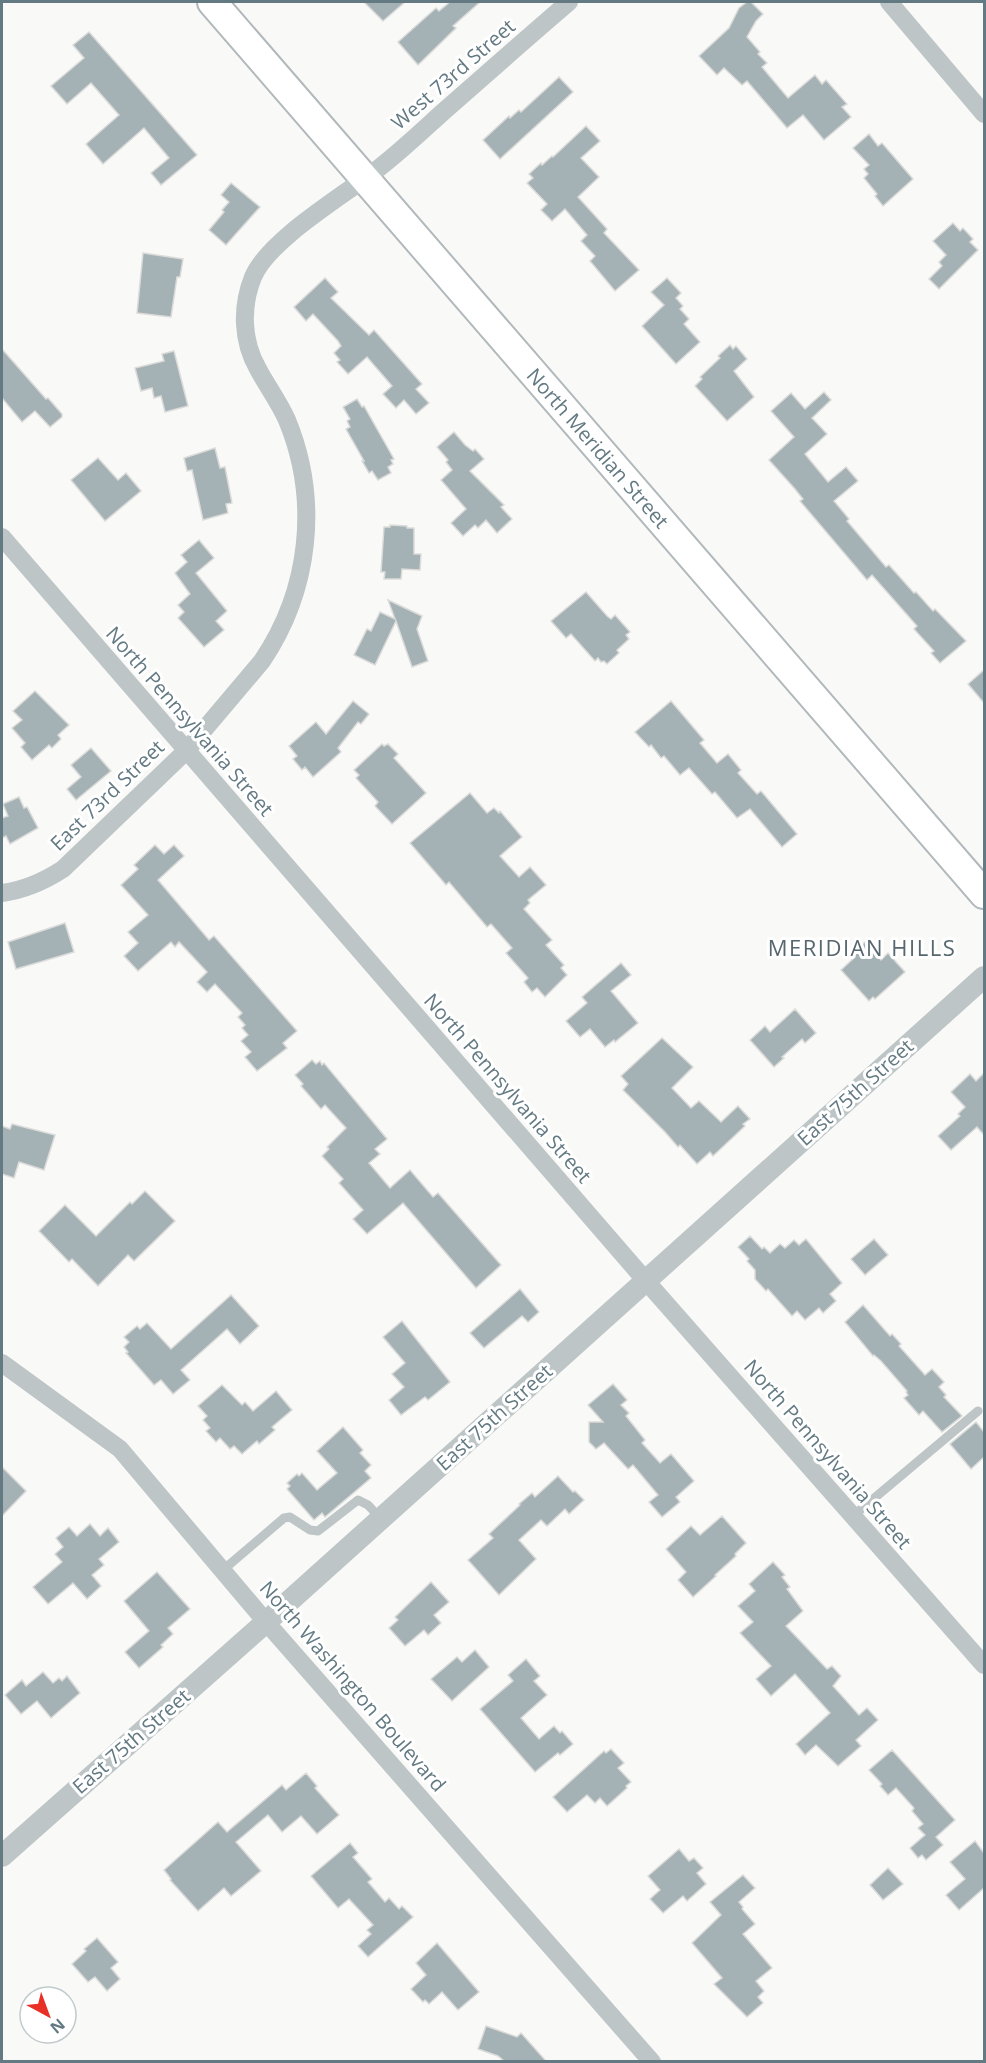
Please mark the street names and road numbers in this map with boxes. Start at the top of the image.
street label: West 73rd Street [385,13,521,135]
street label: North Meridian Street [521,362,675,534]
street label: North Pennsylvania Street [100,621,280,821]
street label: East 73rd Street [44,734,170,856]
street label: North Pennsylvania Street [418,988,598,1188]
street label: East 75th Street [791,1033,919,1151]
street label: North Pennsylvania Street [738,1354,918,1554]
street label: East 75th Street [430,1358,558,1476]
street label: North Washington Boulevard [254,1575,452,1797]
street label: East 75th Street [67,1682,195,1800]

